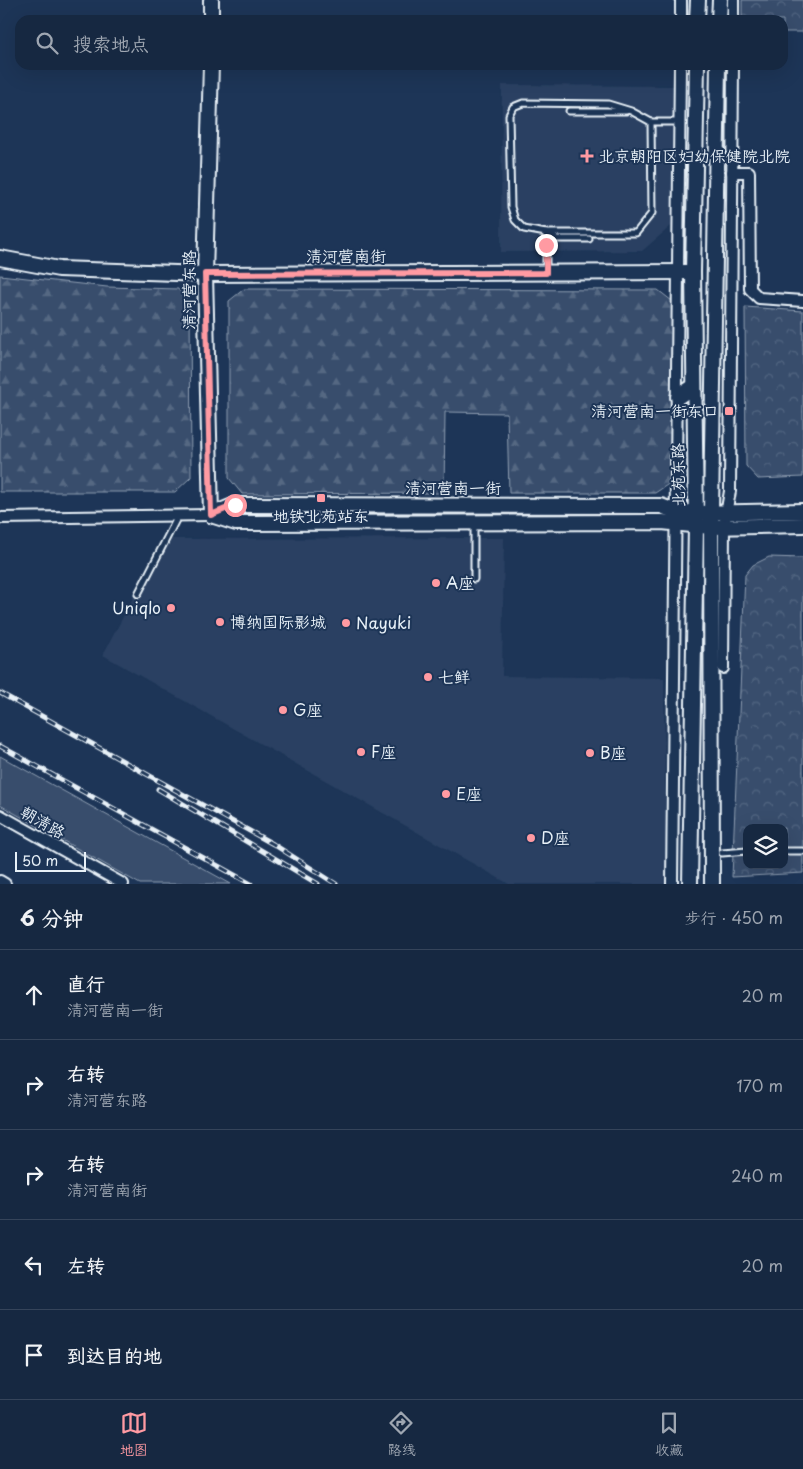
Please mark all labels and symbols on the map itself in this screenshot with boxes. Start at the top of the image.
place label: 北京朝阳区妇幼保健院北院 [598,143,790,167]
marker: 北京朝阳区妇幼保健院北院 [580,149,594,163]
route end [535,234,558,257]
street label: 清河营南街 [306,243,386,267]
street label: 清河营东路 [176,250,200,330]
place label: 清河营南一街东口 [591,398,719,422]
marker: 清河营南一街东口 [723,405,735,417]
street label: 北苑东路 [664,443,690,507]
street label: 清河营南一街 [405,475,501,499]
marker: 地铁北苑站东 [315,492,327,504]
route start [224,494,247,517]
place label: 地铁北苑站东 [273,503,369,527]
place label: A座 [446,570,474,594]
marker: A座 [430,577,442,589]
place label: Uniqlo [112,595,161,619]
marker: Uniqlo [165,602,177,614]
place label: 博纳国际影城 [230,609,326,633]
place label: Nayuki [356,610,411,634]
marker: 博纳国际影城 [214,616,226,628]
marker: Nayuki [340,617,352,629]
place label: 七鲜 [438,664,470,688]
marker: 七鲜 [422,671,434,683]
place label: G座 [293,697,322,721]
marker: G座 [277,704,289,716]
place label: F座 [371,739,396,763]
place label: B座 [600,740,627,764]
marker: F座 [355,746,367,758]
marker: B座 [584,747,596,759]
place label: E座 [456,781,482,805]
marker: E座 [440,788,452,800]
street label: 朝清路 [17,799,70,843]
place label: D座 [541,825,570,849]
marker: D座 [525,832,537,844]
scale bar [15,849,86,872]

